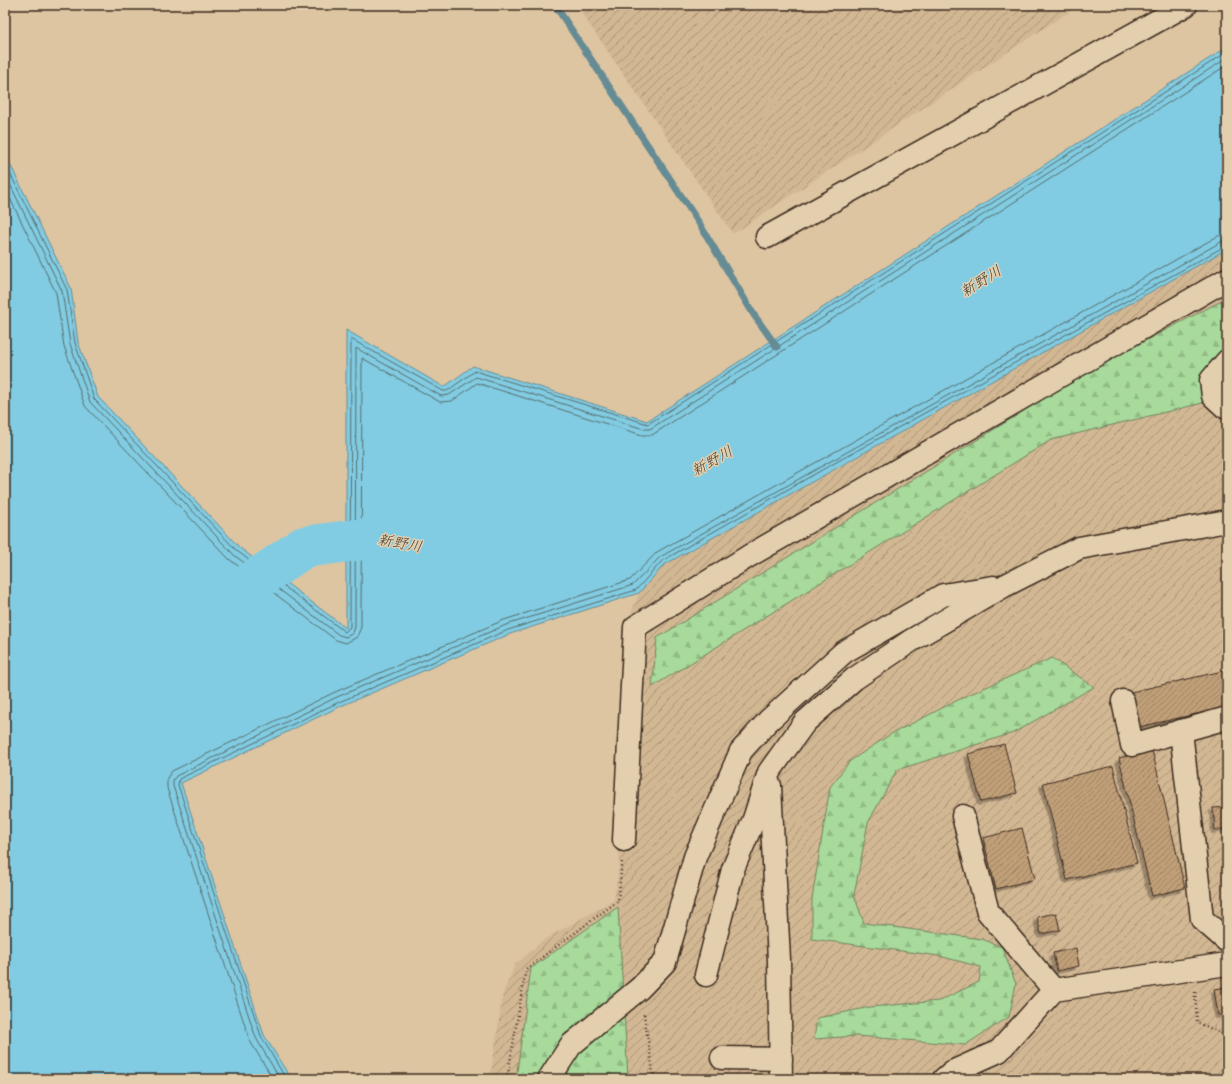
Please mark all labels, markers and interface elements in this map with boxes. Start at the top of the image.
water label: 新野川 [957,261,1005,301]
water label: 新野川 [688,442,736,480]
water label: 新野川 [376,530,424,556]

